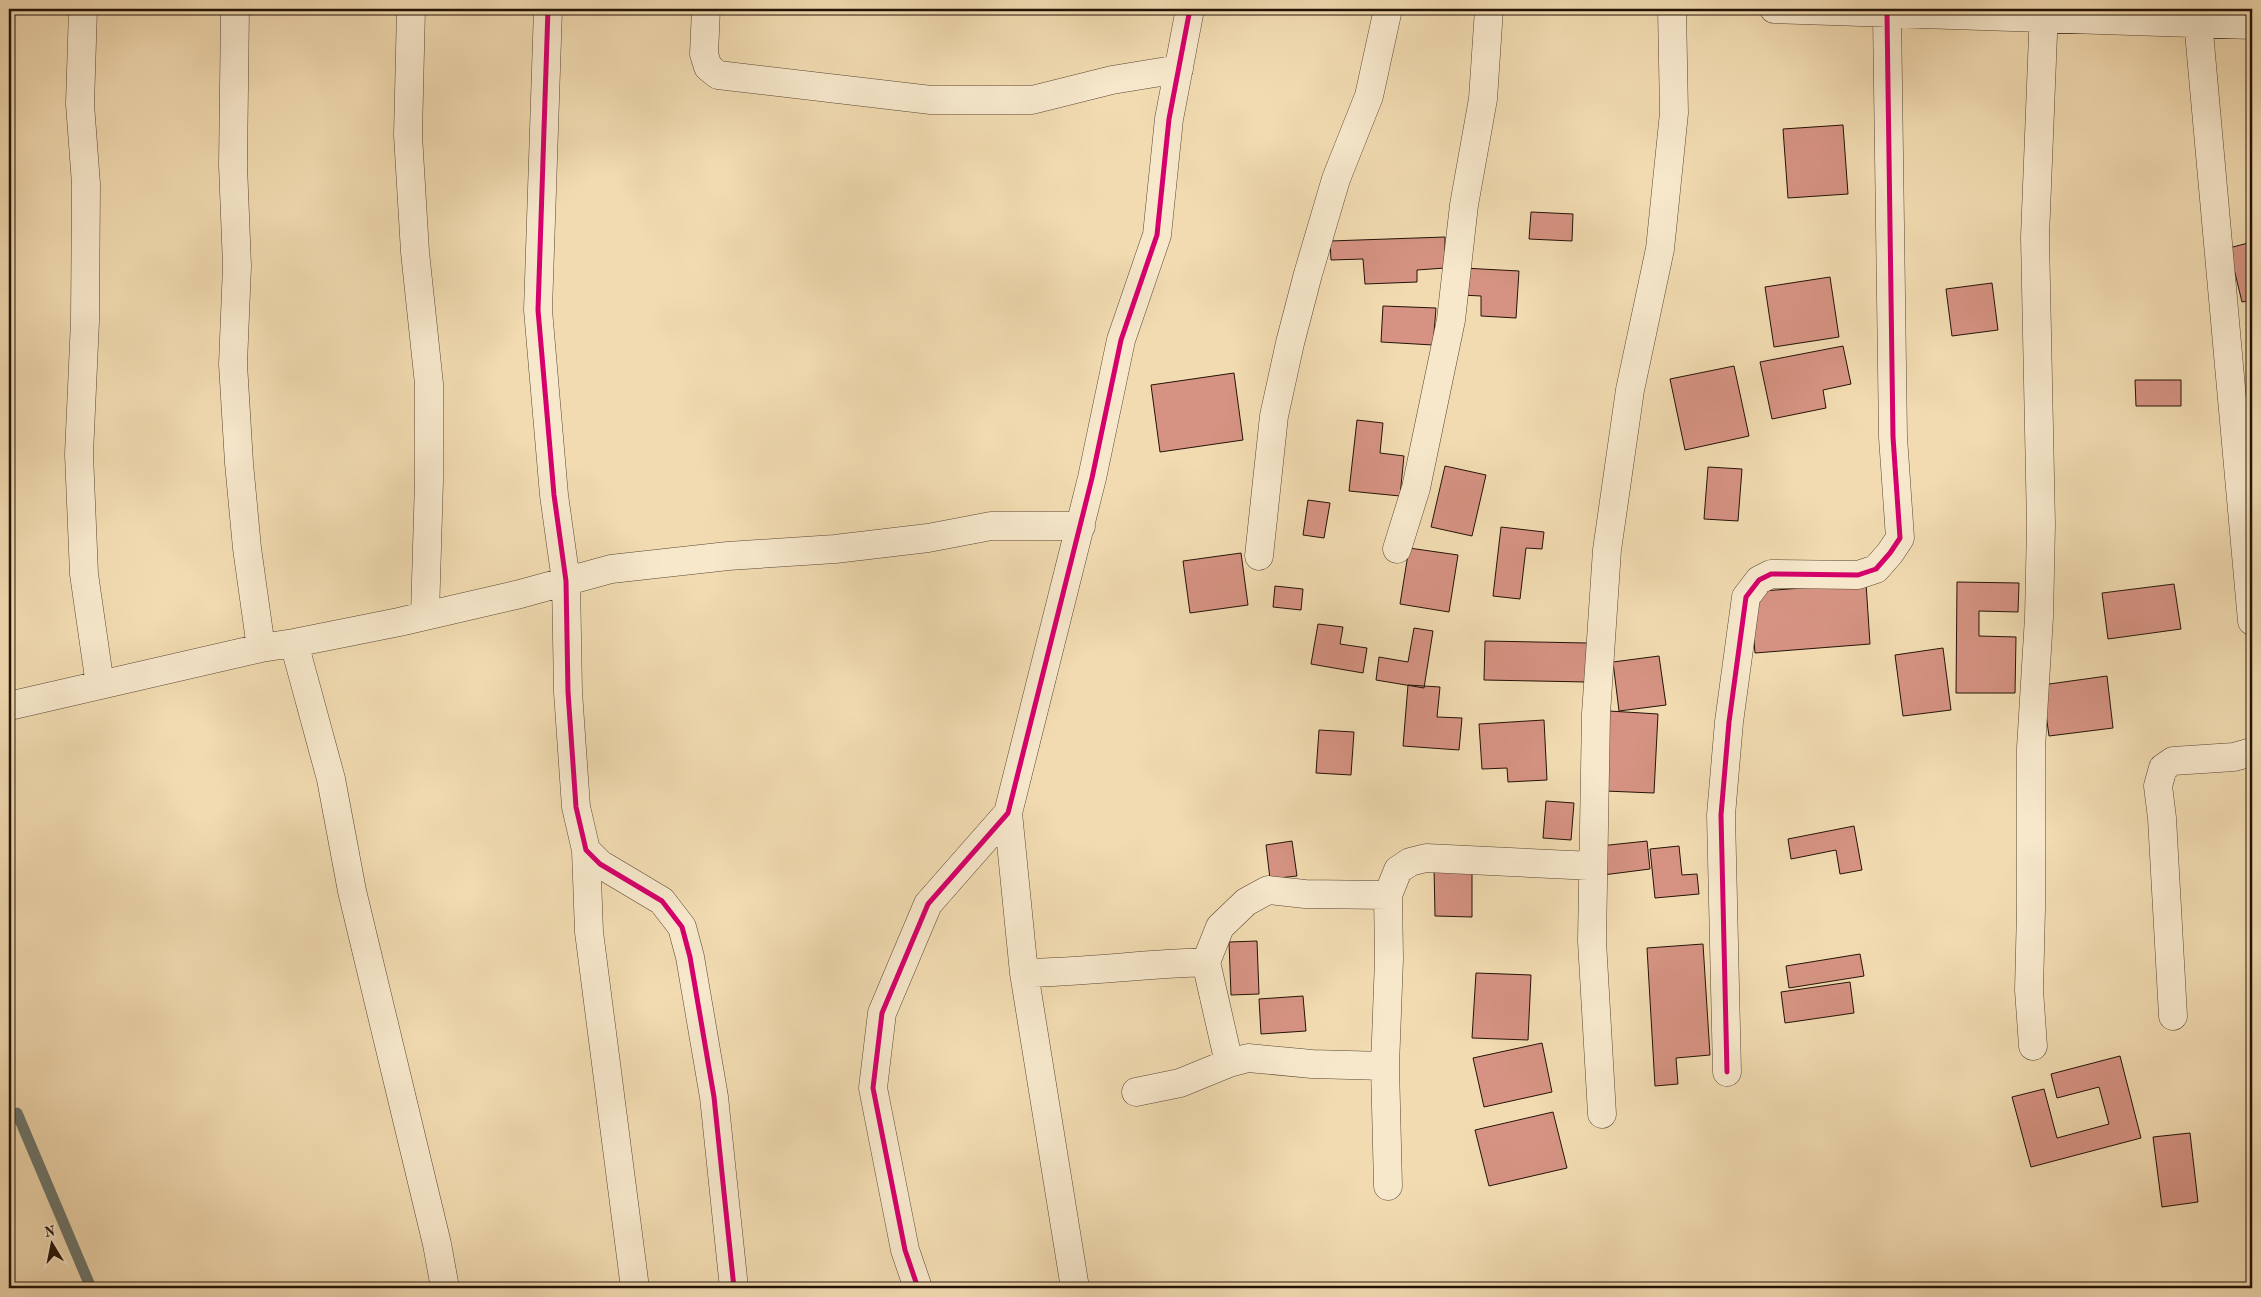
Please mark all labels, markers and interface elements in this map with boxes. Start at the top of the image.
north arrow [28,1220,78,1270]
text: N [43,1224,57,1240]

